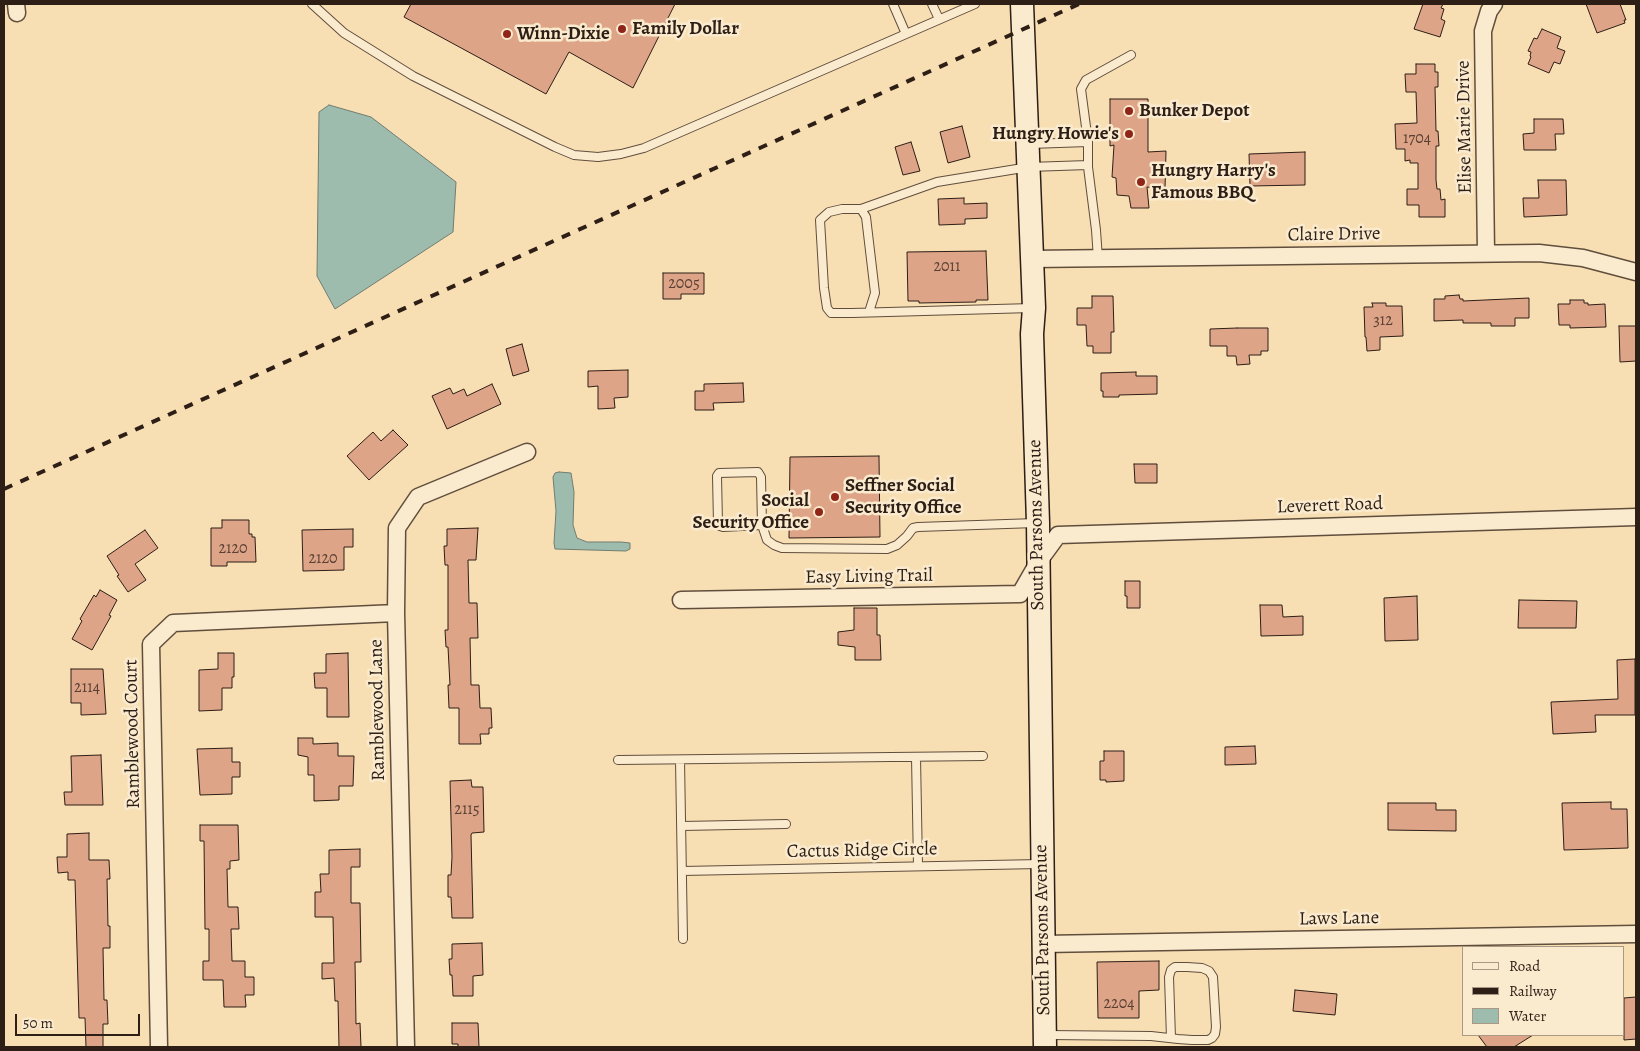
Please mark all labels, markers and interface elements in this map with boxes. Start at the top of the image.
place label: Family Dollar [632,18,739,40]
place label: Winn-Dixie [517,23,610,45]
marker: Family Dollar [616,23,628,35]
marker: Winn-Dixie [501,28,513,40]
street label: Elise Marie Drive [1452,60,1478,194]
place label: Bunker Depot [1139,100,1250,122]
marker: Bunker Depot [1123,105,1135,117]
place label: Hungry Howie's [992,123,1119,145]
marker: Hungry Howie's [1123,128,1135,140]
house number: 1704 [1403,129,1431,149]
place label: Hungry Harry's Famous BBQ [1151,160,1276,204]
marker: Hungry Harry's Famous BBQ [1135,176,1147,188]
street label: Claire Drive [1287,223,1381,247]
house number: 2011 [933,257,961,277]
house number: 2005 [668,274,700,294]
house number: 312 [1373,311,1393,331]
street label: South Parsons Avenue [1024,439,1050,611]
place label: Seffner Social Security Office [845,475,962,519]
place label: Social Security Office [692,490,809,534]
marker: Seffner Social Security Office [829,491,841,503]
street label: Leverett Road [1277,493,1383,519]
marker: Social Security Office [813,506,825,518]
house number: 2120 [218,539,248,559]
house number: 2120 [308,549,338,569]
street label: Easy Living Trail [805,564,933,590]
street label: Ramblewood Lane [365,639,391,781]
street label: Ramblewood Court [120,659,146,809]
house number: 2114 [74,678,100,698]
house number: 2115 [454,800,480,820]
street label: Cactus Ridge Circle [786,838,938,864]
street label: South Parsons Avenue [1030,844,1056,1016]
street label: Laws Lane [1299,907,1379,931]
legend [1462,946,1625,1036]
text: Road [1509,956,1540,976]
text: Railway [1509,981,1556,1001]
house number: 2204 [1104,994,1134,1014]
scale bar [18,1004,142,1036]
text: Water [1509,1006,1546,1026]
text: 50 m [23,1013,53,1033]

